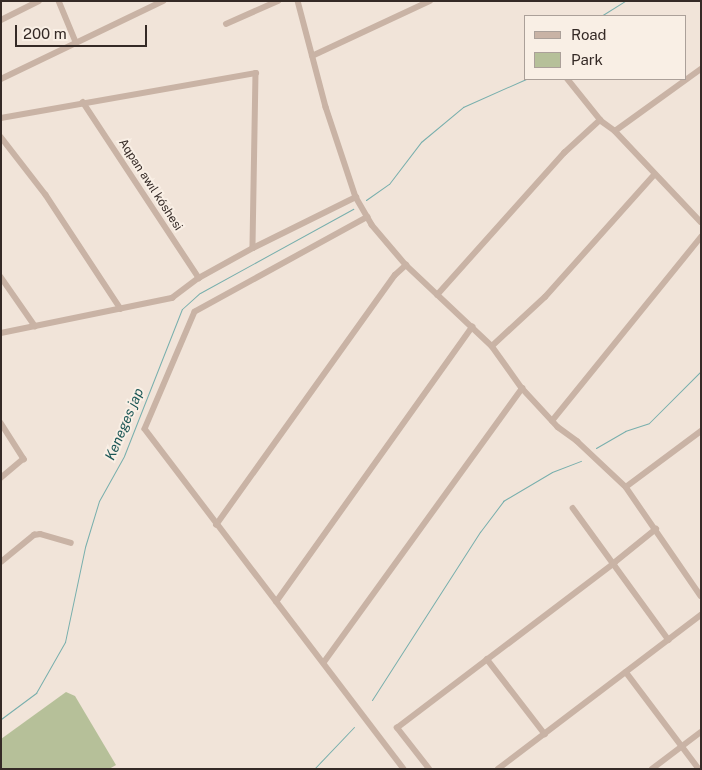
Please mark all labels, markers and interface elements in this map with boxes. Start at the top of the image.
scale bar [18,15,150,47]
legend [524,15,687,80]
text: 200 m [23,25,67,42]
text: Road [571,26,607,43]
text: Park [571,51,603,68]
street label: Aqpan awıl kóshesi [115,136,185,234]
water label: Keneges jap [101,385,147,463]

